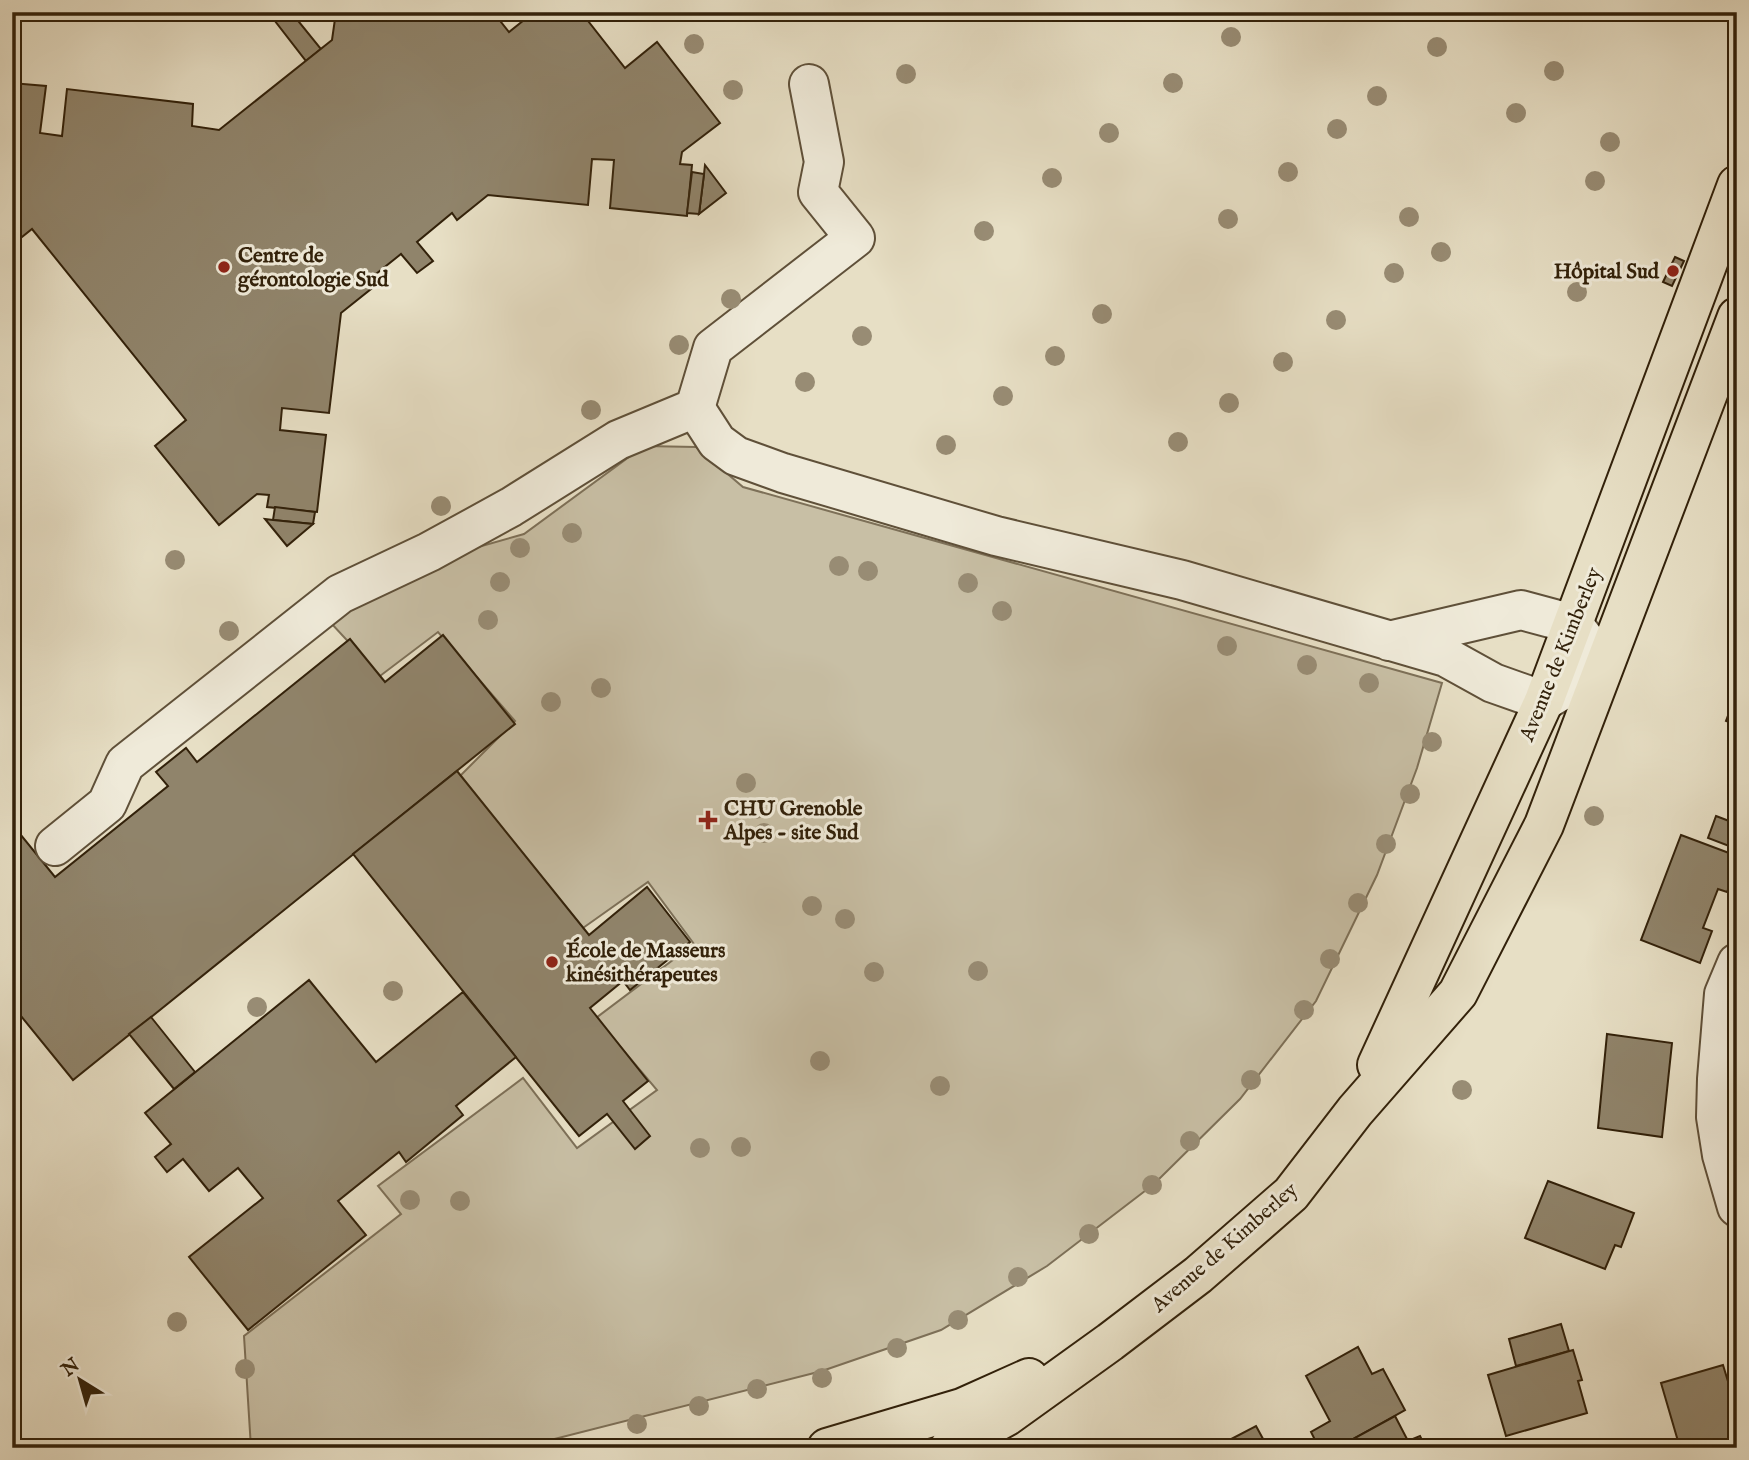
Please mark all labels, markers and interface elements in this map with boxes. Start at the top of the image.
place label: Centre de gérontologie Sud [238,243,389,294]
marker: Centre de gérontologie Sud [216,259,232,275]
place label: Hôpital Sud [1554,259,1660,286]
marker: Hôpital Sud [1665,263,1681,279]
street label: Avenue de Kimberley [1514,563,1609,746]
place label: CHU Grenoble Alpes - site Sud [723,796,863,847]
marker: CHU Grenoble Alpes - site Sud [698,810,718,830]
place label: École de Masseurs kinésithérapeutes [565,937,725,989]
marker: École de Masseurs kinésithérapeutes [544,954,560,970]
street label: Avenue de Kimberley [1145,1177,1304,1320]
north arrow [46,1344,116,1414]
text: N [56,1353,85,1383]

